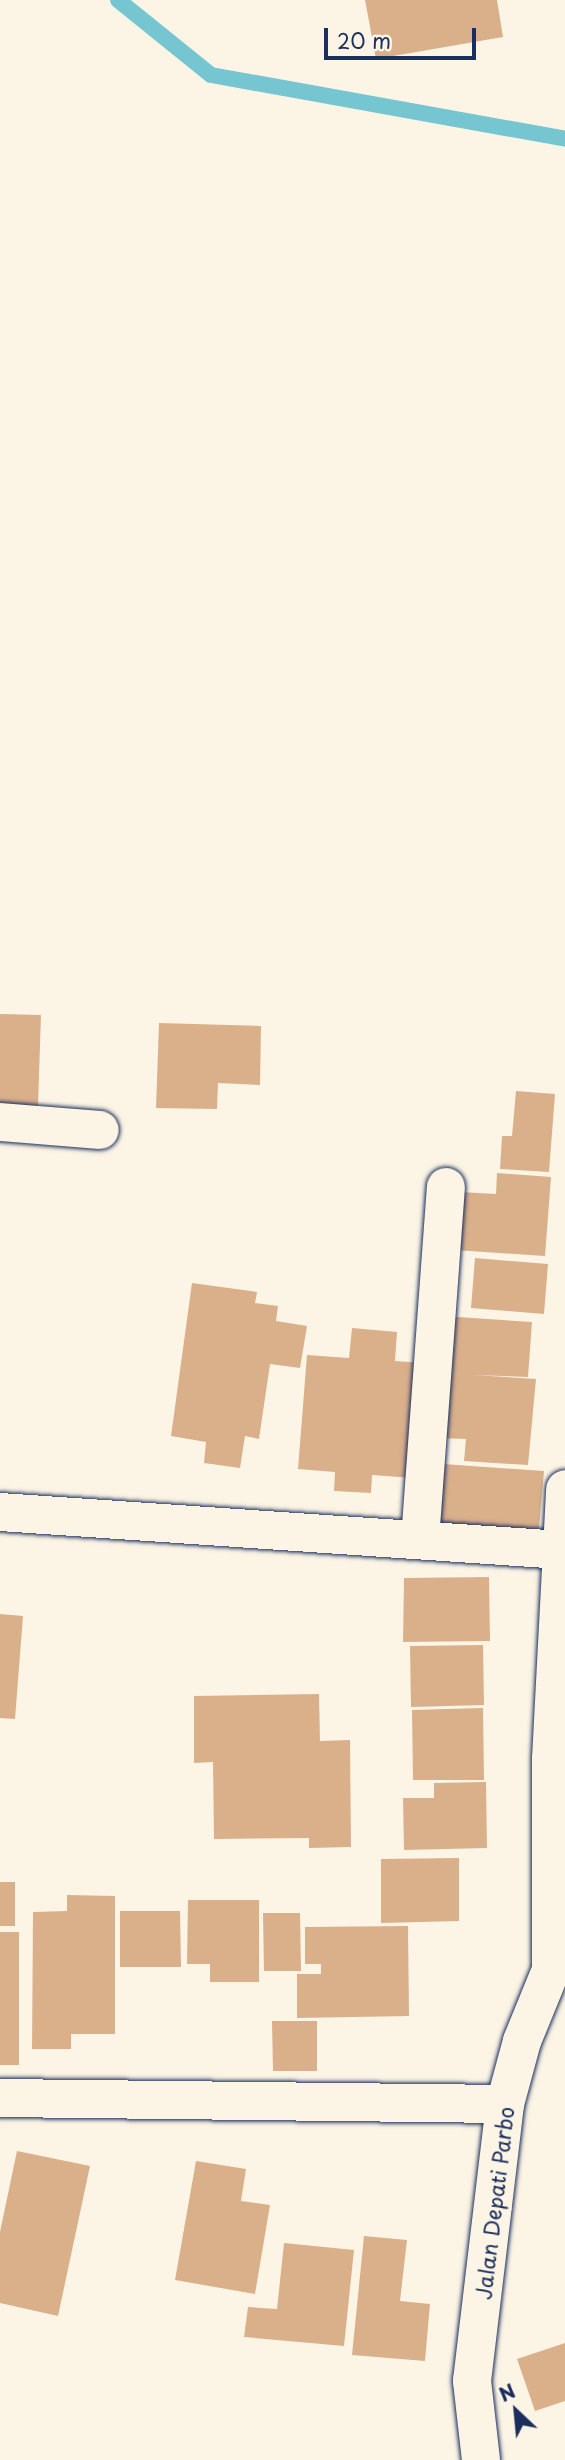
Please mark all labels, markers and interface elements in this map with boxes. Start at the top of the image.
scale bar [327,14,479,58]
text: 20 m [337,24,391,56]
street label: Jalan Depati Parbo [469,2104,519,2302]
north arrow [481,2376,551,2446]
text: N [494,2376,520,2408]

